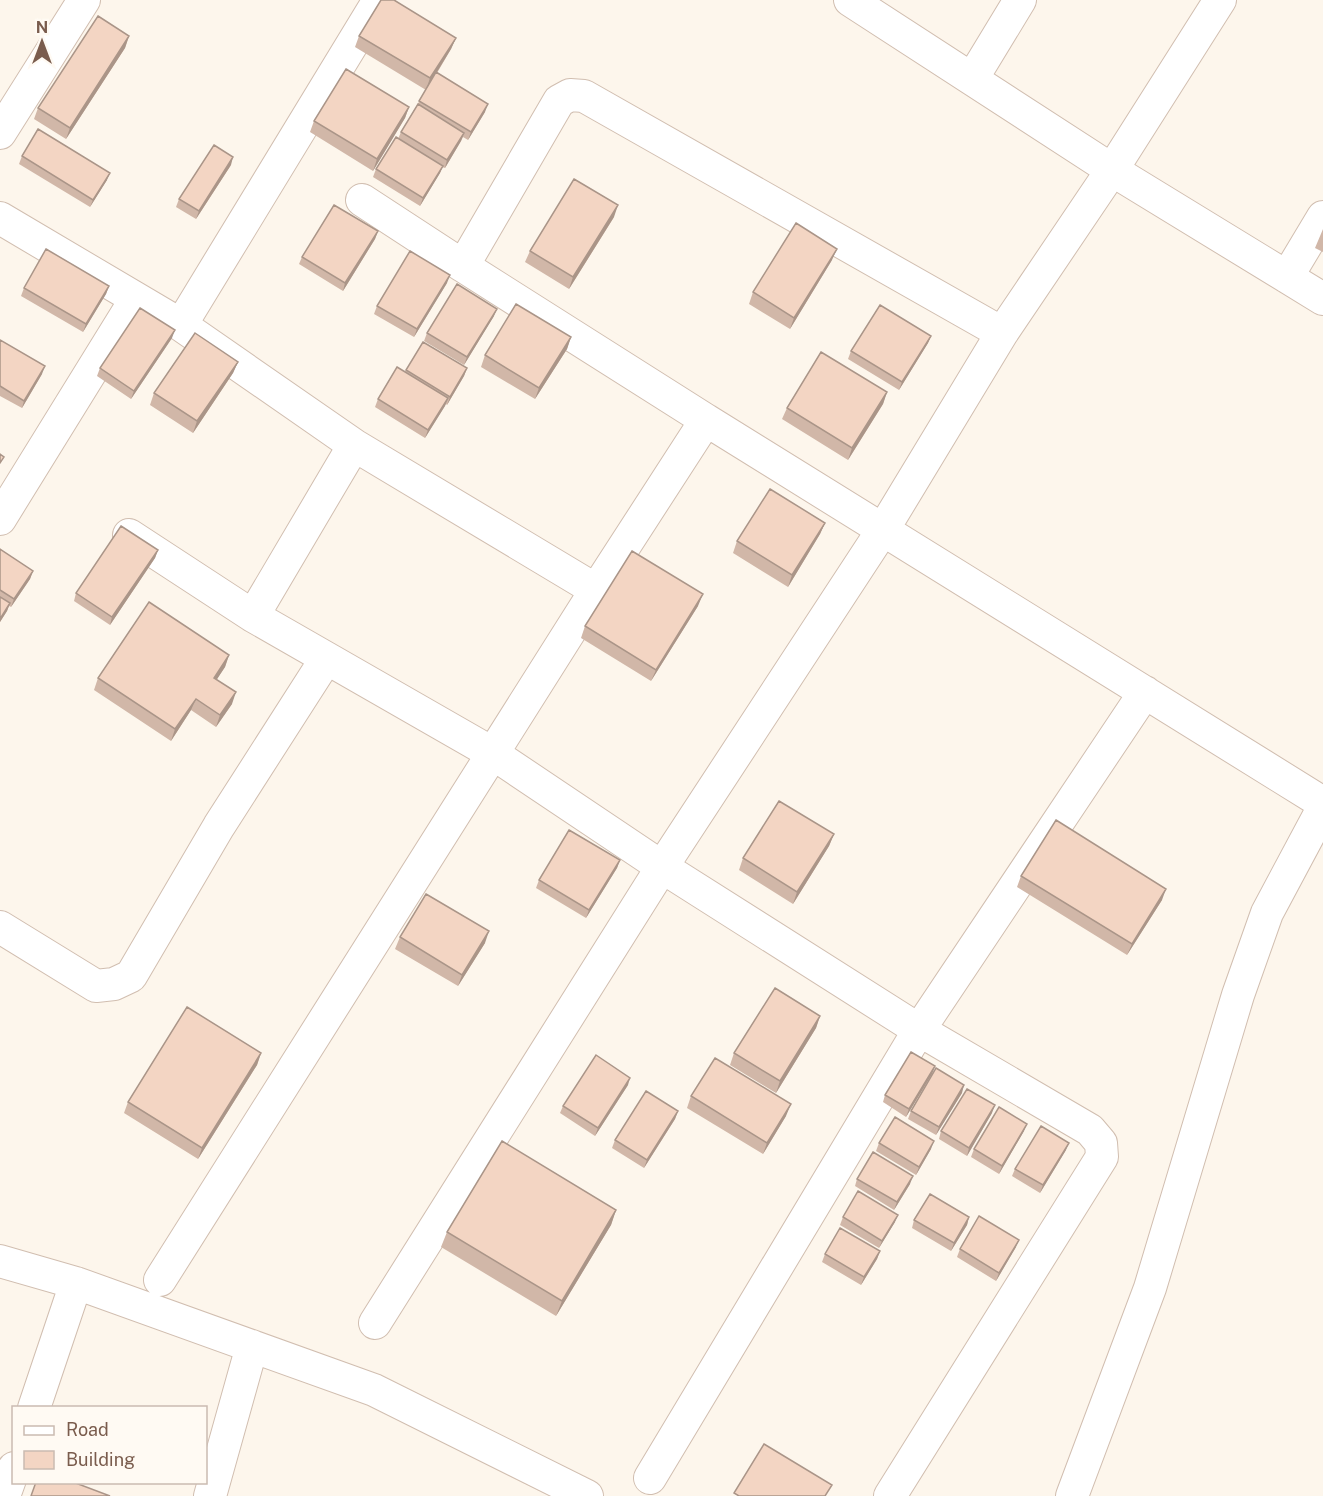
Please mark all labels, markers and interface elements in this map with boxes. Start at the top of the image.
north arrow [12,12,72,72]
text: N [36,18,48,37]
legend [12,1406,207,1484]
text: Road [66,1419,109,1440]
text: Building [66,1449,135,1470]

